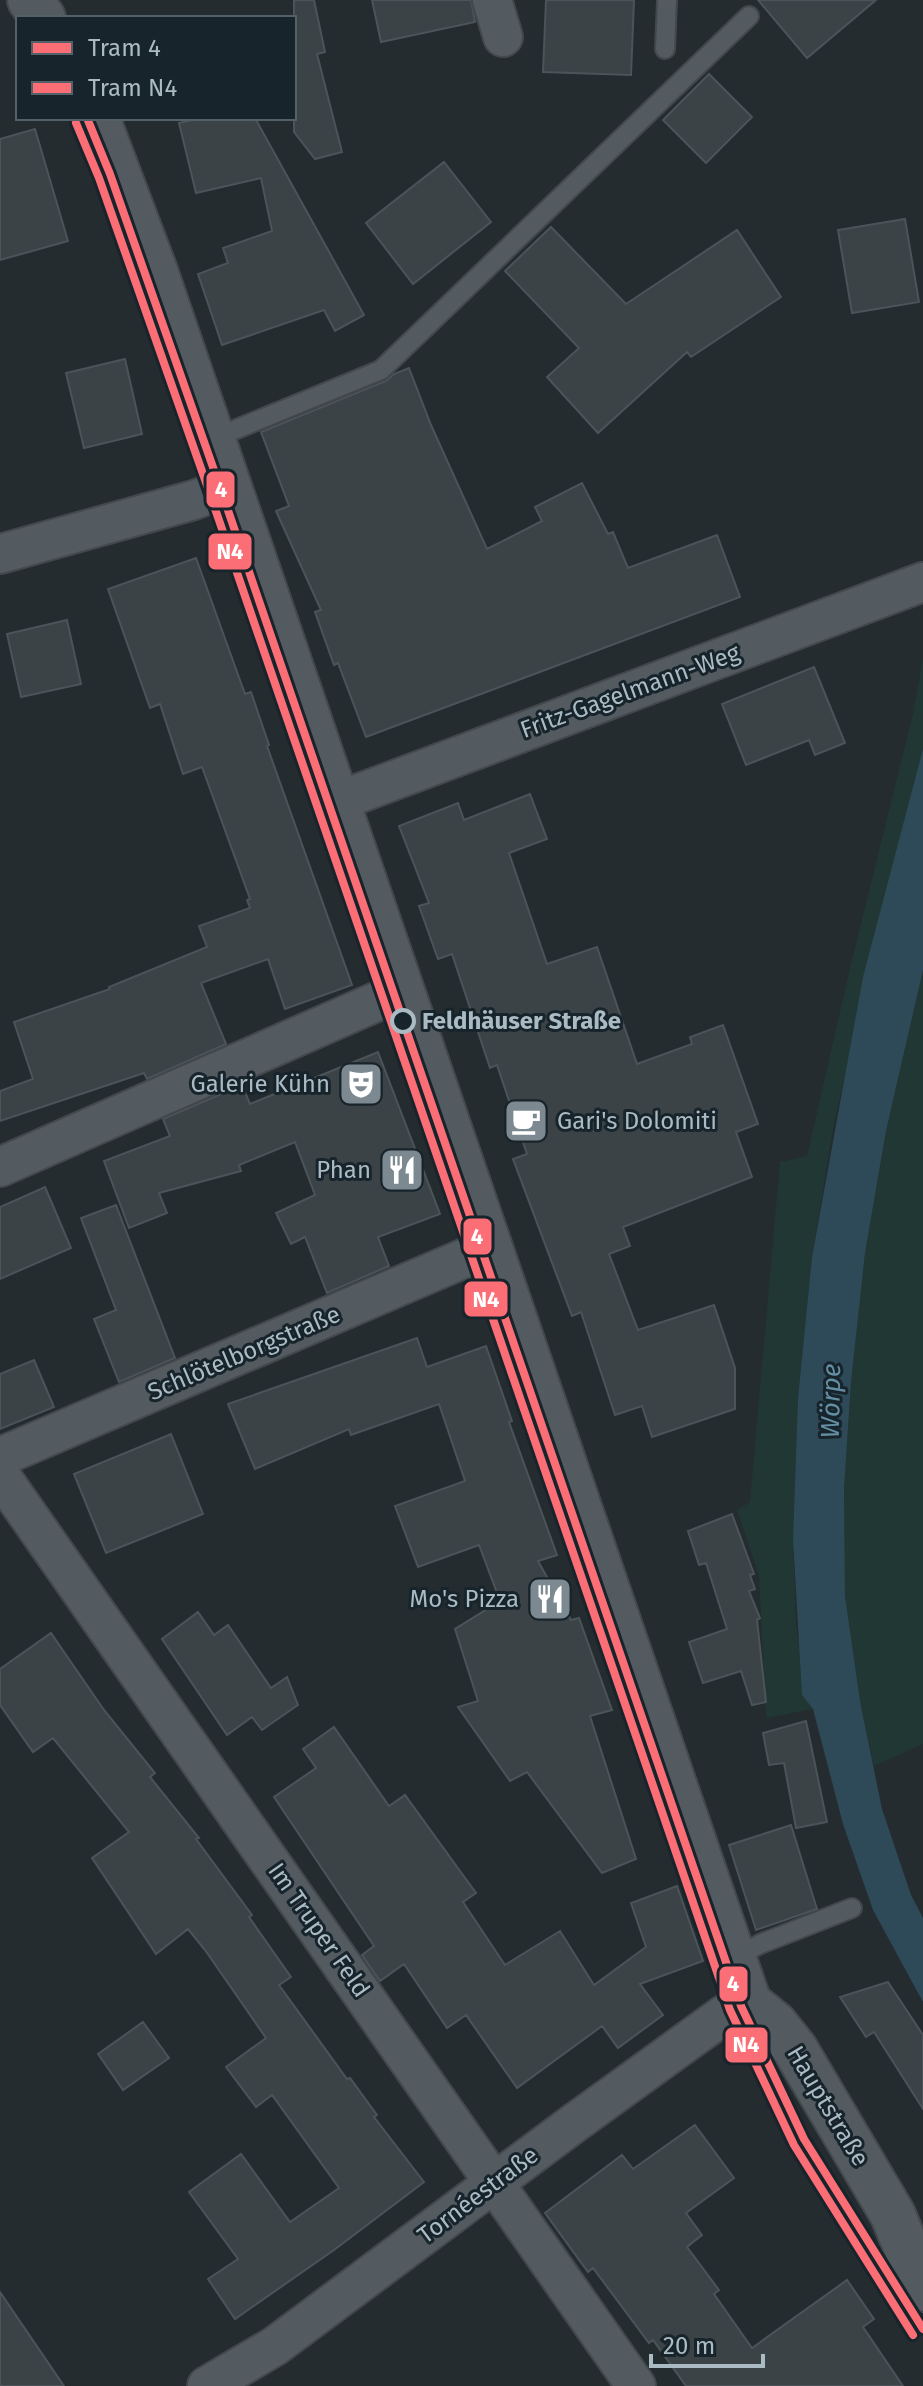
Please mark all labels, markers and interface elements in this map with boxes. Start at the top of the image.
legend [16,16,296,120]
text: Tram 4 [88,34,161,62]
text: Tram N4 [88,74,177,102]
line badge: 4 [205,470,236,509]
text: 4 [215,476,227,503]
line badge: N4 [207,532,253,571]
text: N4 [216,538,244,565]
street label: Fritz-Gagelmann-Weg [516,638,744,744]
place label: Feldhäuser Straße [422,1007,621,1035]
marker: Feldhäuser Straße [391,1009,415,1033]
theatre icon: Galerie Kühn [337,1060,385,1108]
place label: Galerie Kühn [191,1070,330,1098]
cafe icon: Gari's Dolomiti [502,1097,550,1145]
place label: Gari's Dolomiti [557,1107,717,1135]
restaurant icon: Phan [378,1146,426,1194]
place label: Phan [316,1156,371,1184]
line badge: 4 [462,1217,493,1256]
text: 4 [471,1223,483,1250]
line badge: N4 [463,1280,509,1318]
text: N4 [472,1286,500,1313]
street label: Schlötelborgstraße [144,1300,344,1406]
water label: Wörpe [815,1363,847,1439]
restaurant icon: Mo's Pizza [526,1575,574,1623]
place label: Mo's Pizza [410,1585,519,1613]
street label: Im Truper Feld [262,1858,376,2002]
line badge: 4 [718,1965,749,2003]
text: 4 [727,1970,739,1997]
line badge: N4 [724,2026,769,2064]
text: N4 [732,2031,760,2058]
street label: Hauptstraße [781,2041,875,2171]
street label: Tornéestraße [412,2141,544,2249]
scale bar [651,2318,763,2368]
text: 20 m [663,2332,715,2360]

